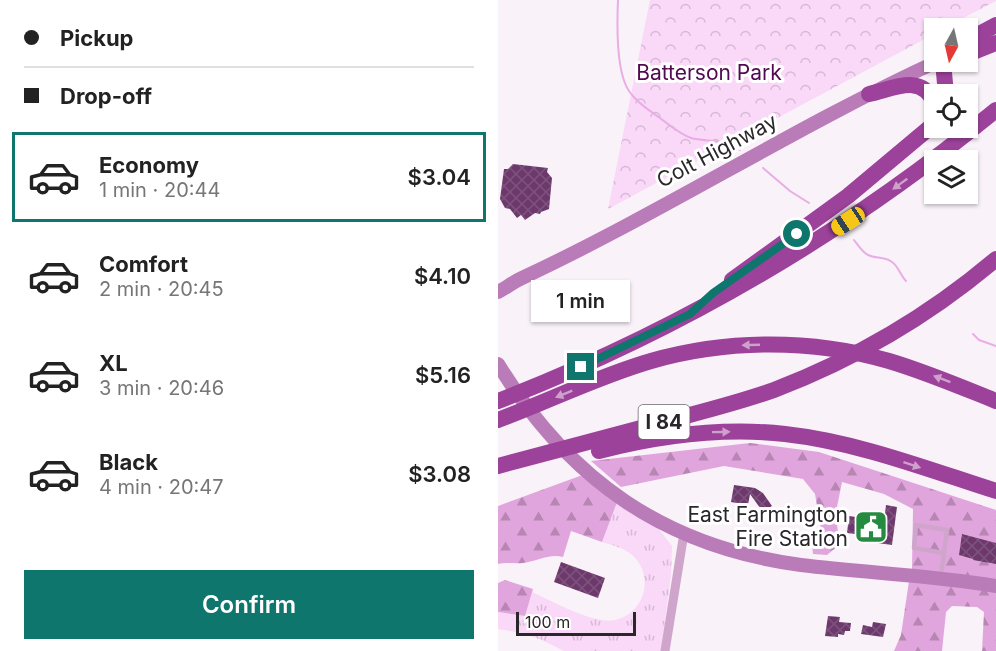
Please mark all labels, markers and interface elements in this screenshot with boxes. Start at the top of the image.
north arrow [924,18,978,72]
map controls [924,18,978,204]
text: Pickup [60,25,134,51]
park label: Batterson Park [636,60,782,85]
text: Drop-off [60,83,152,109]
button: locate [924,84,978,138]
street label: Colt Highway [652,108,781,193]
icon: car [27,150,81,204]
button: layers [924,150,978,204]
text: Economy [99,152,199,178]
text: $3.04 [408,164,471,190]
text: 1 min · 20:44 [99,178,220,202]
one-way arrow [893,178,908,190]
car [828,204,868,238]
route start [783,220,810,247]
icon: car [27,249,81,303]
text: Comfort [99,251,188,277]
text: $4.10 [414,263,471,289]
text: 2 min · 20:45 [99,277,224,301]
callout: 1 min [532,280,630,322]
text: 1 min [556,289,605,313]
one-way arrow [742,340,761,350]
icon: car [27,348,81,402]
text: XL [99,350,128,376]
route end [567,353,594,380]
text: $5.16 [415,362,471,388]
one-way arrow [932,374,950,384]
text: 3 min · 20:46 [99,376,224,400]
one-way arrow [555,390,573,399]
road number: I 84 [638,405,690,439]
one-way arrow [712,427,731,436]
icon: car [27,447,81,501]
text: Black [99,449,158,475]
one-way arrow [903,460,921,470]
text: $3.08 [408,461,471,487]
text: 4 min · 20:47 [99,475,224,499]
place label: East Farmington Fire Station [687,502,848,551]
public building icon: East Farmington Fire Station [853,509,889,545]
button: Confirm [24,570,474,639]
scale bar [516,609,636,636]
text: 100 m [525,612,570,632]

